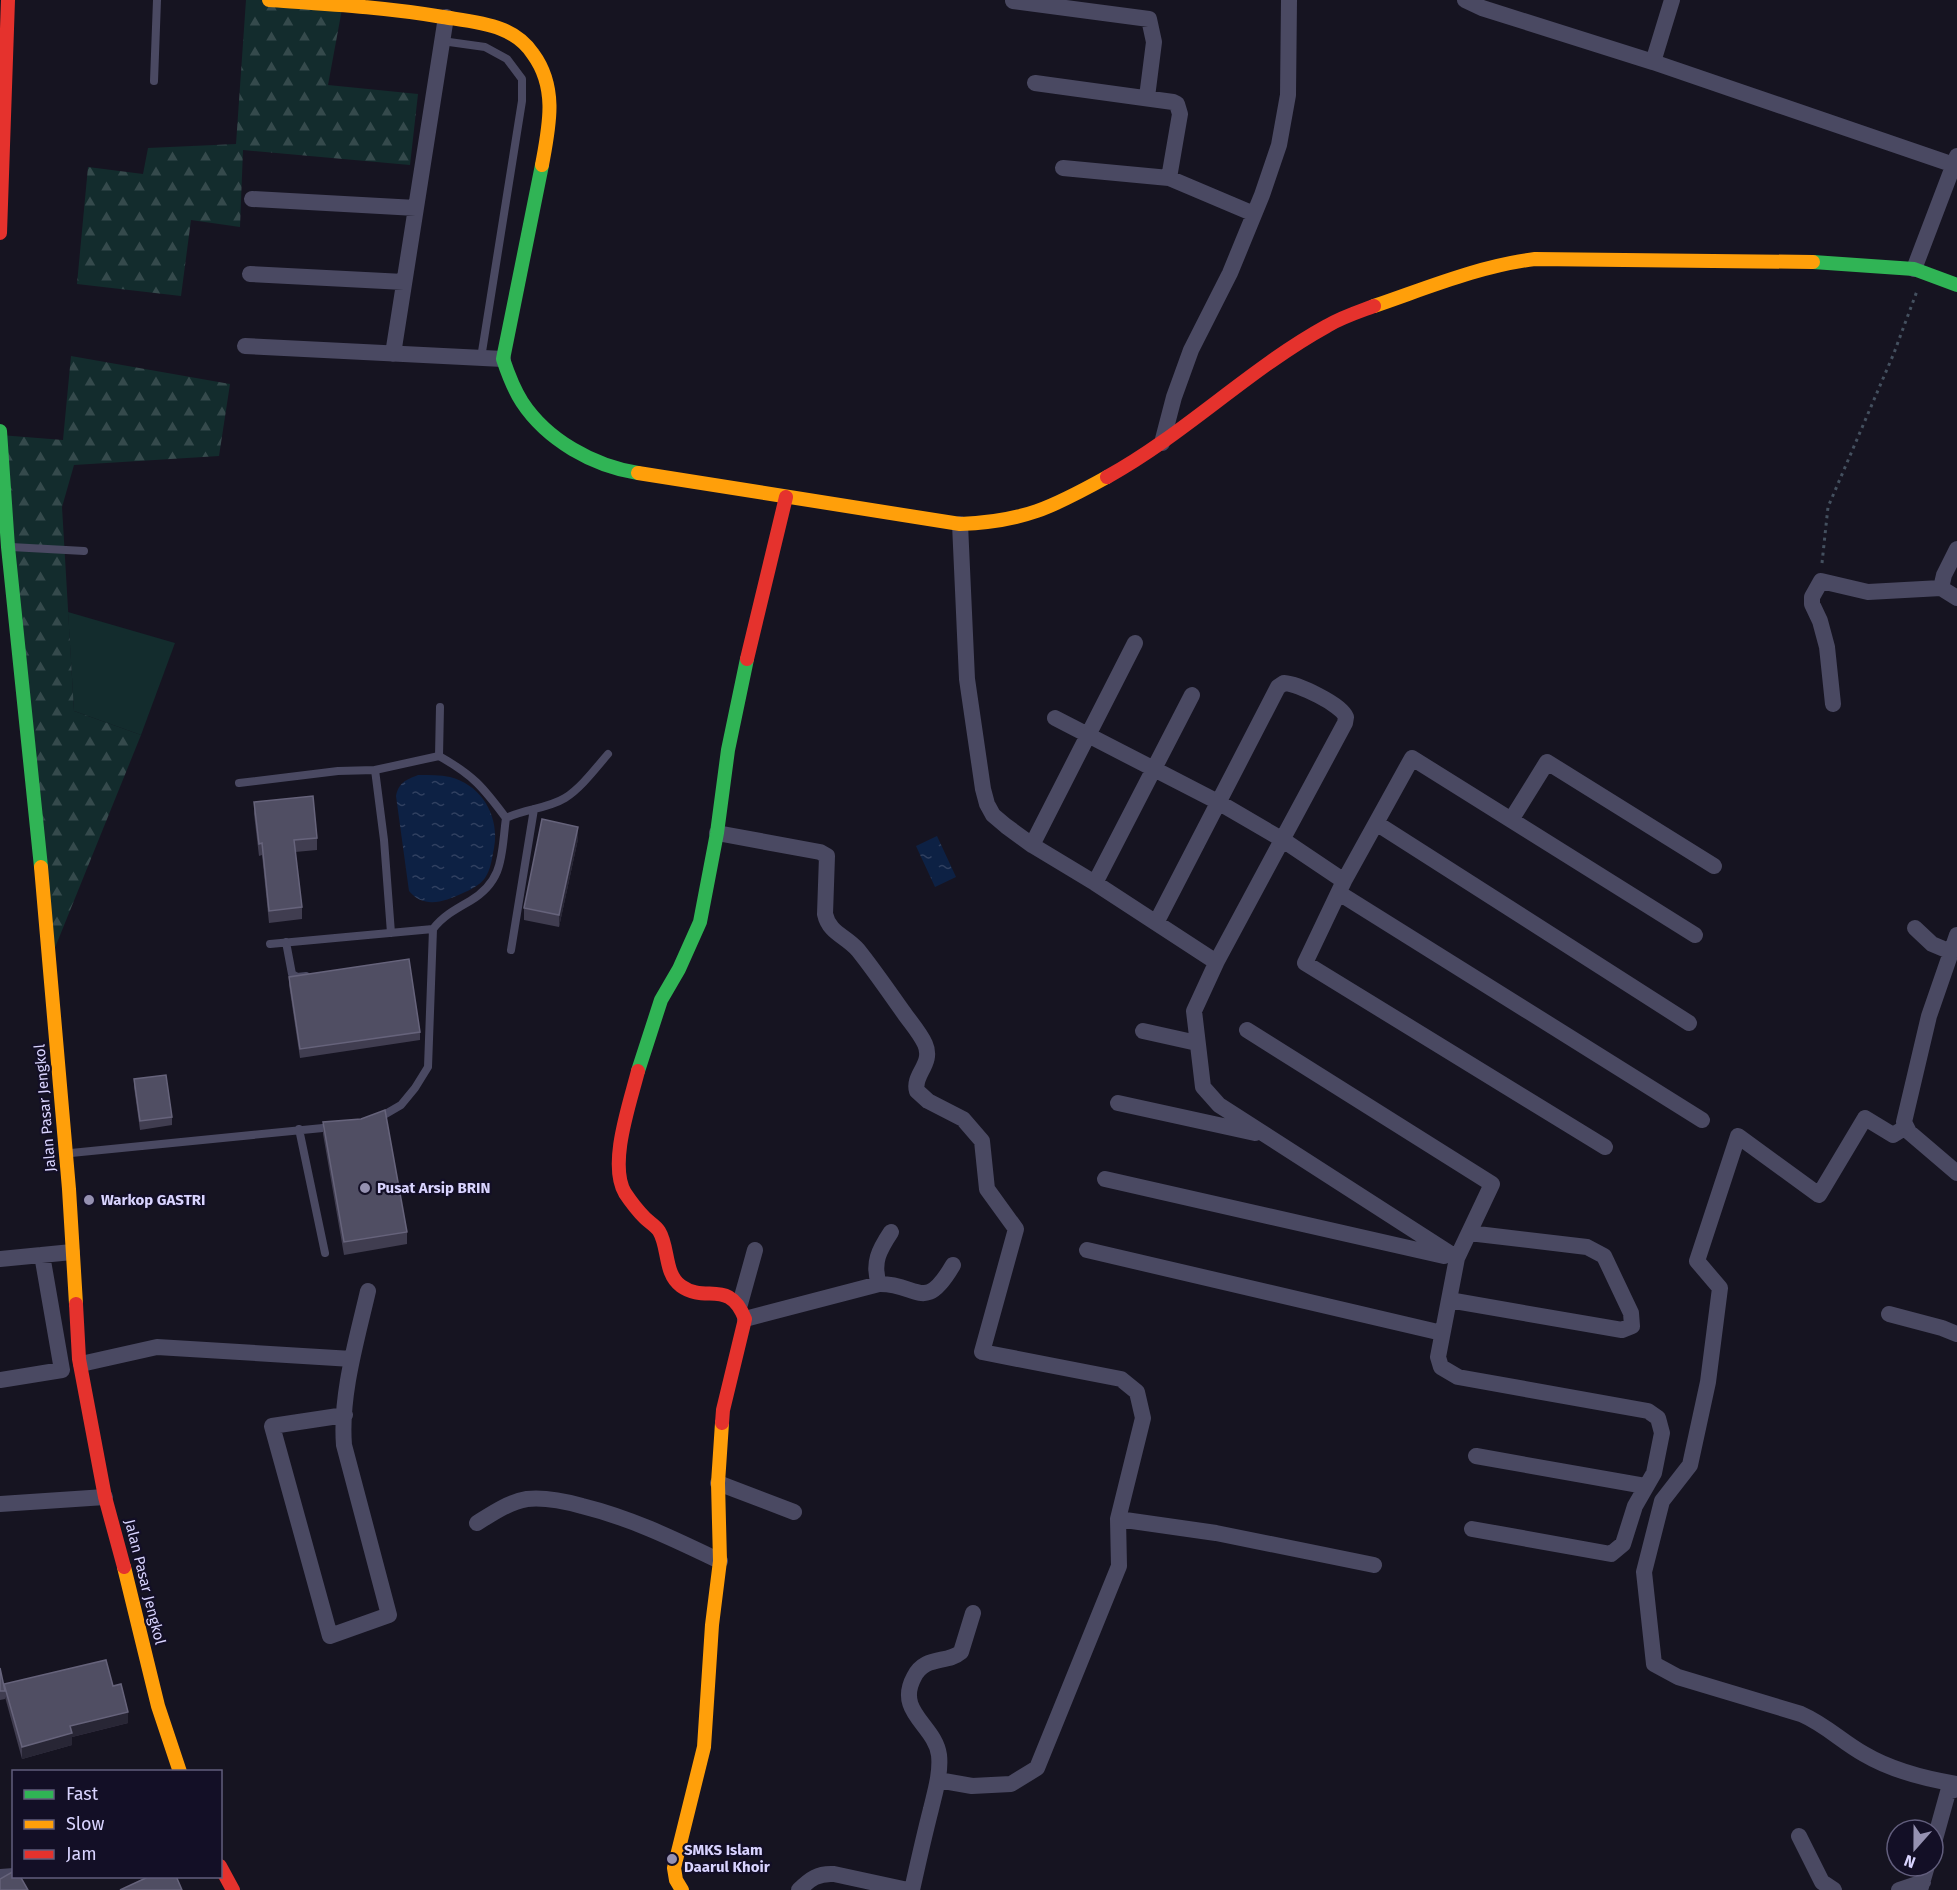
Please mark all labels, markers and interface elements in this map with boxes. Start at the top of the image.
street label: Jalan Pasar Jengkol [30,1043,60,1173]
place label: Pusat Arsip BRIN [377,1179,490,1197]
marker: Pusat Arsip BRIN [358,1181,372,1195]
place label: Warkop GASTRI [101,1191,205,1209]
marker: Warkop GASTRI [82,1193,96,1207]
street label: Jalan Pasar Jengkol [121,1517,169,1647]
legend [12,1770,222,1878]
text: Fast [66,1783,99,1805]
text: Slow [66,1813,105,1835]
north arrow [1885,1818,1945,1878]
place label: SMKS Islam Daarul Khoir [684,1841,771,1876]
text: Jam [66,1843,97,1865]
text: N [1901,1851,1918,1872]
marker: SMKS Islam Daarul Khoir [665,1852,679,1866]

